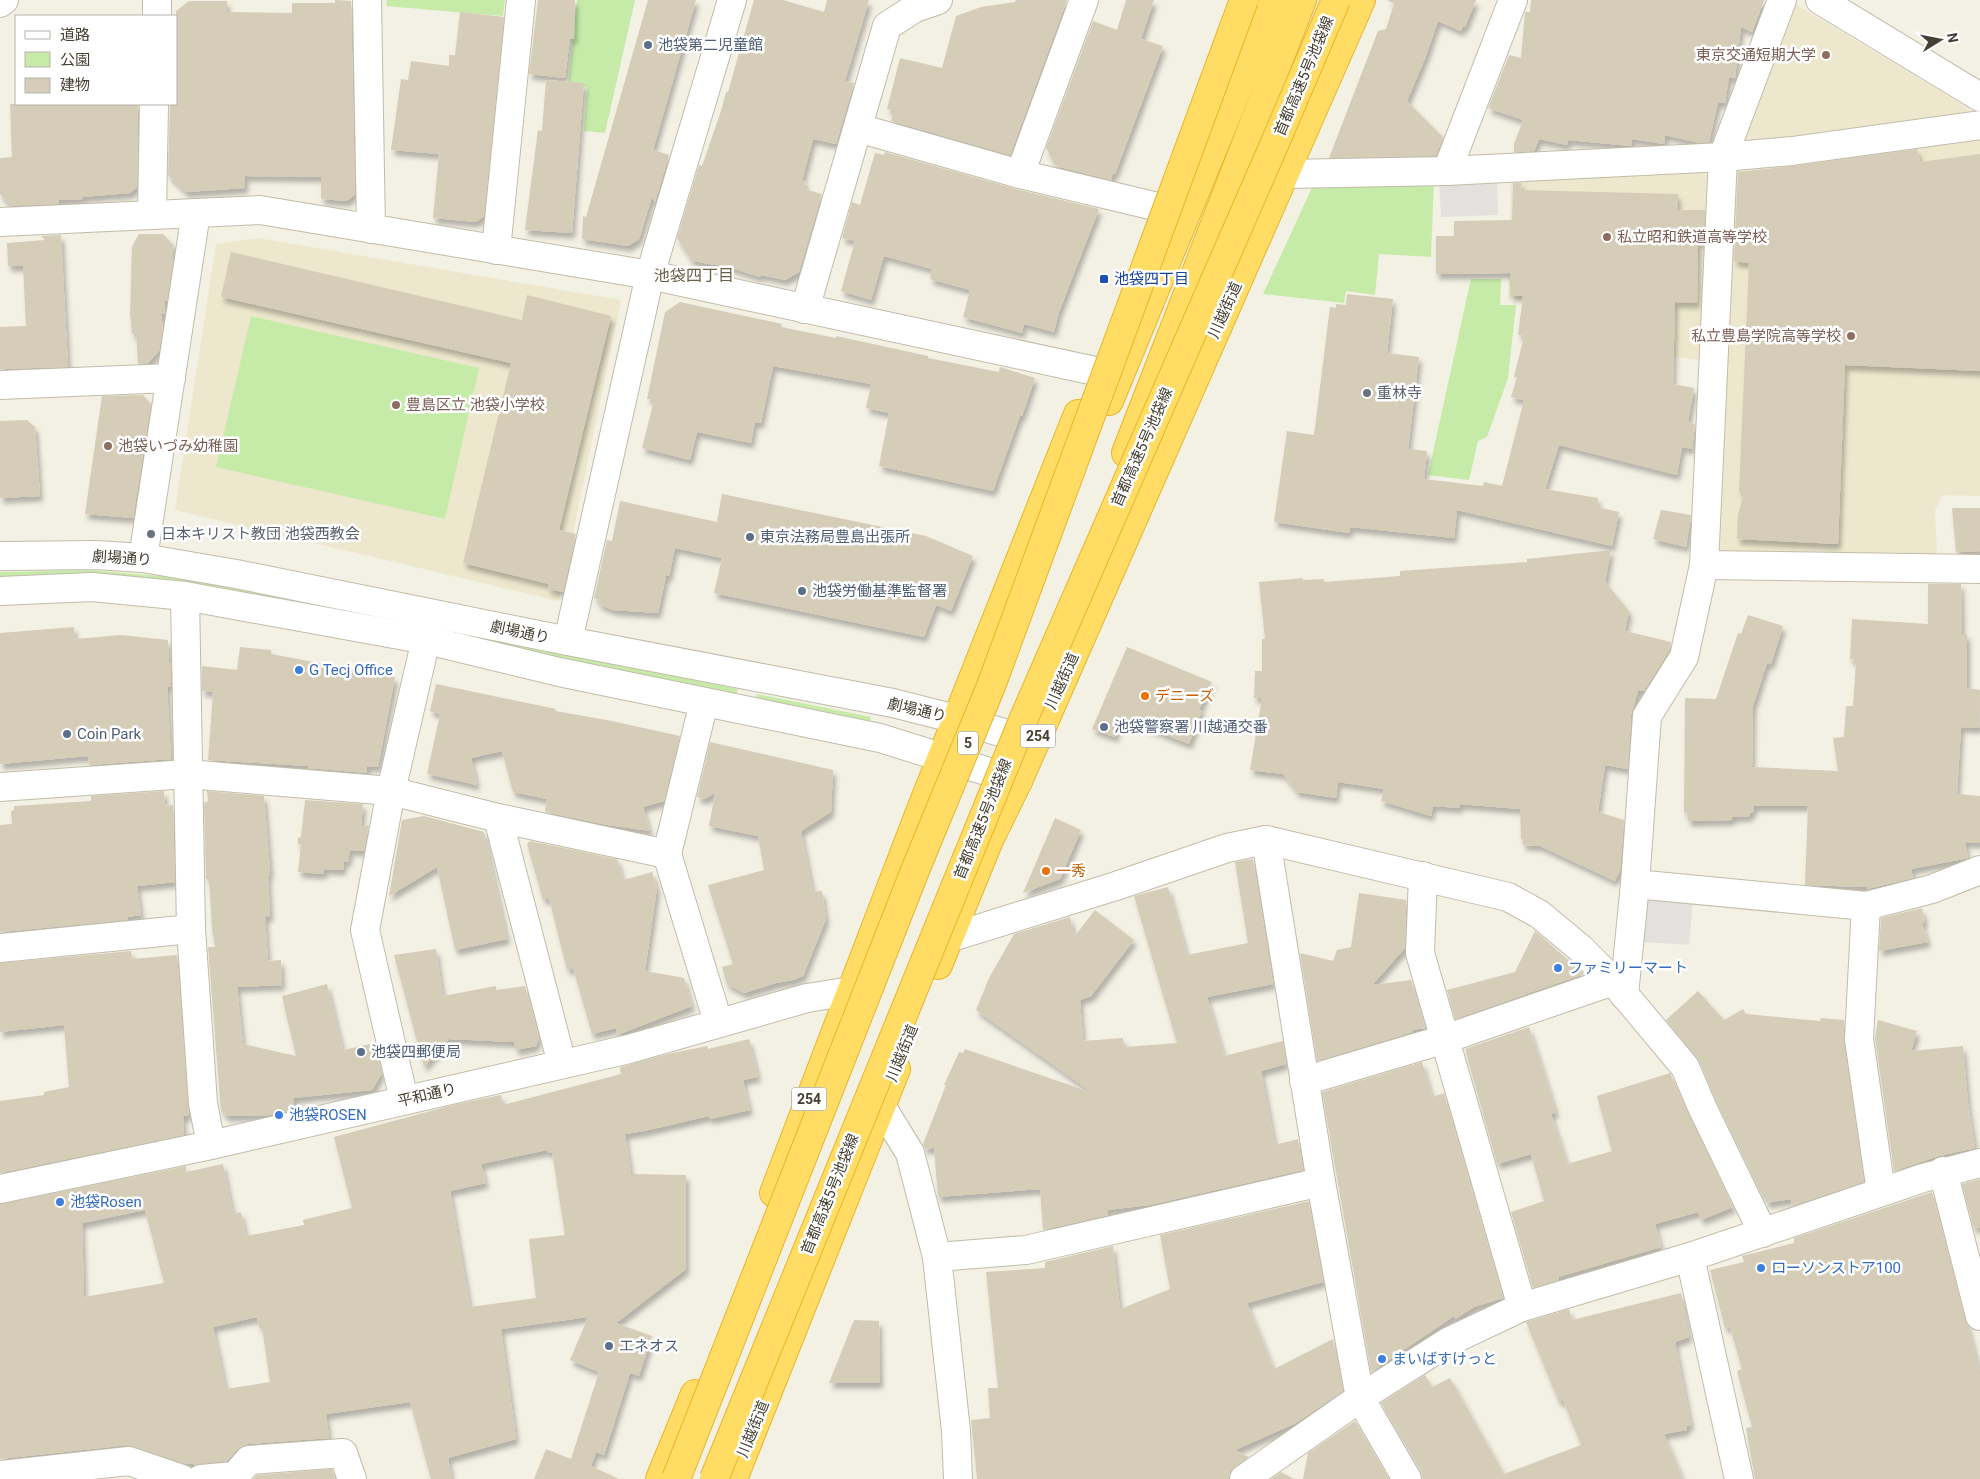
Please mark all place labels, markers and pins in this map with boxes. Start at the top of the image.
place label: 池袋第二児童館 [658,36,763,54]
marker: 池袋第二児童館 [642,39,654,51]
place label: 東京交通短期大学 [1696,46,1816,64]
marker: 東京交通短期大学 [1820,49,1832,61]
place label: 私立昭和鉄道高等学校 [1617,228,1767,246]
marker: 私立昭和鉄道高等学校 [1601,231,1613,243]
place label: 池袋四丁目 [1114,270,1189,288]
marker: 池袋四丁目 [1098,273,1110,285]
place label: 私立豊島学院高等学校 [1691,327,1841,345]
marker: 私立豊島学院高等学校 [1845,330,1857,342]
place label: 重林寺 [1377,384,1422,402]
marker: 重林寺 [1361,387,1373,399]
place label: 豊島区立 池袋小学校 [406,396,545,414]
marker: 豊島区立 池袋小学校 [390,399,402,411]
place label: 池袋いづみ幼稚園 [118,437,238,455]
marker: 池袋いづみ幼稚園 [102,440,114,452]
place label: 日本キリスト教団 池袋西教会 [161,525,360,543]
marker: 日本キリスト教団 池袋西教会 [145,528,157,540]
place label: 東京法務局豊島出張所 [760,528,910,546]
marker: 東京法務局豊島出張所 [744,531,756,543]
place label: 池袋労働基準監督署 [812,582,947,600]
marker: 池袋労働基準監督署 [796,585,808,597]
place label: G Tecj Office [309,661,393,679]
marker: G Tecj Office [293,664,305,676]
place label: デニーズ [1155,687,1214,705]
marker: デニーズ [1139,690,1151,702]
place label: 池袋警察署 川越通交番 [1114,718,1268,736]
marker: 池袋警察署 川越通交番 [1098,721,1110,733]
place label: Coin Park [77,725,142,743]
marker: Coin Park [61,728,73,740]
place label: 一秀 [1056,862,1086,880]
marker: 一秀 [1040,865,1052,877]
place label: ファミリーマート [1568,959,1688,977]
marker: ファミリーマート [1552,962,1564,974]
place label: 池袋四郵便局 [371,1043,461,1061]
marker: 池袋四郵便局 [355,1046,367,1058]
place label: 池袋ROSEN [289,1106,367,1124]
marker: 池袋ROSEN [273,1109,285,1121]
place label: 池袋Rosen [70,1193,142,1211]
marker: 池袋Rosen [54,1196,66,1208]
place label: ローソンストア100 [1771,1259,1901,1277]
marker: ローソンストア100 [1755,1262,1767,1274]
place label: エネオス [619,1337,679,1355]
marker: エネオス [603,1340,615,1352]
place label: まいばすけっと [1392,1350,1497,1368]
marker: まいばすけっと [1376,1353,1388,1365]

